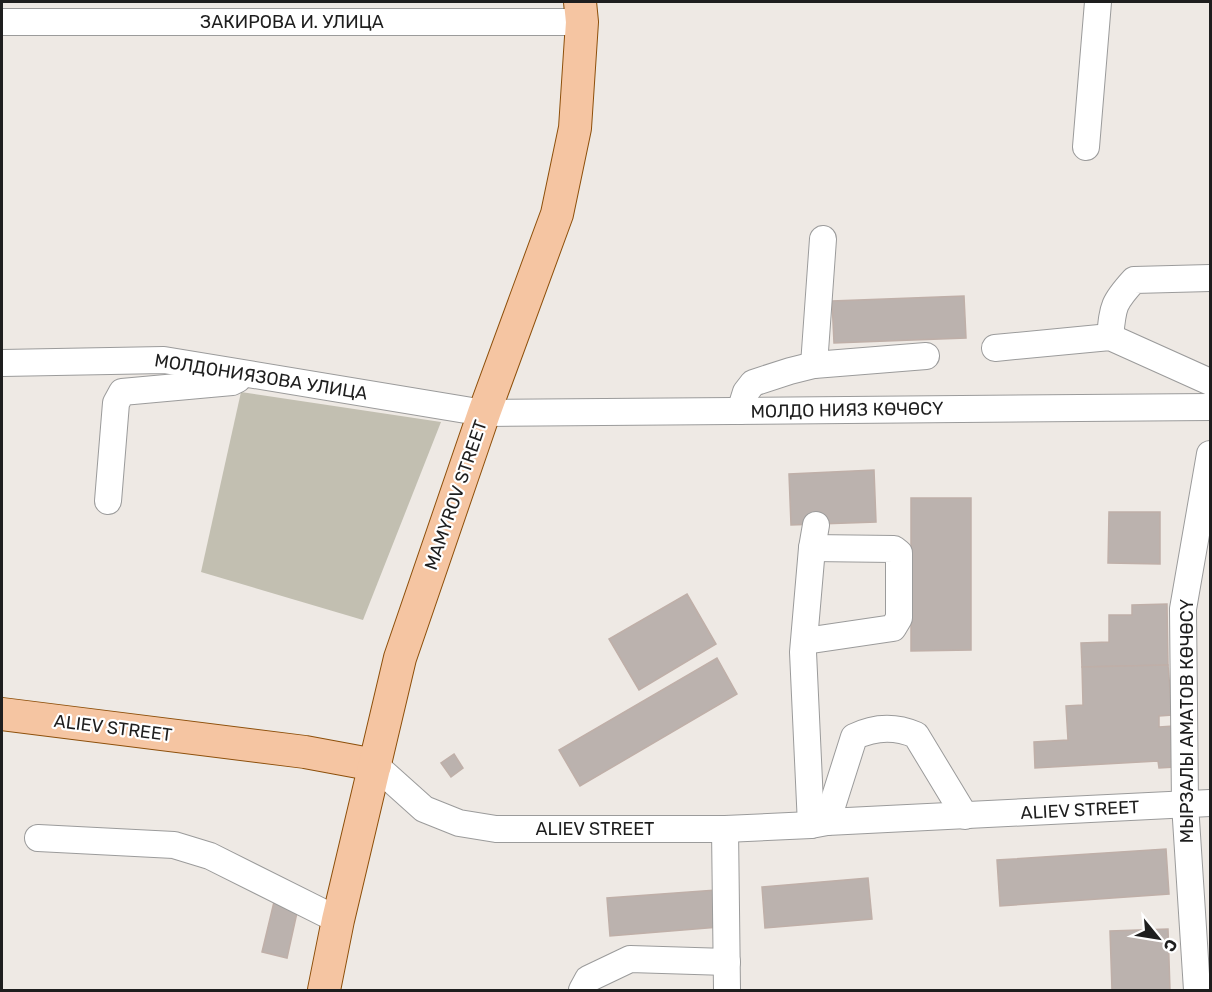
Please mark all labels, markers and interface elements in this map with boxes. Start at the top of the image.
street label: ЗАКИРОВА И. УЛИЦА [200,11,384,33]
street label: МОЛДОНИЯЗОВА УЛИЦА [153,349,369,405]
street label: МОЛДО НИЯЗ КӨЧӨСҮ [750,397,944,423]
street label: MAMYROV STREET [420,417,492,573]
street label: МЫРЗАЛЫ АМАТОВ КӨЧӨСҮ [1176,599,1198,843]
street label: ALIEV STREET [53,710,173,746]
street label: ALIEV STREET [1020,796,1140,824]
street label: ALIEV STREET [535,818,655,840]
north arrow [1128,908,1188,968]
text: С [1160,936,1182,955]

